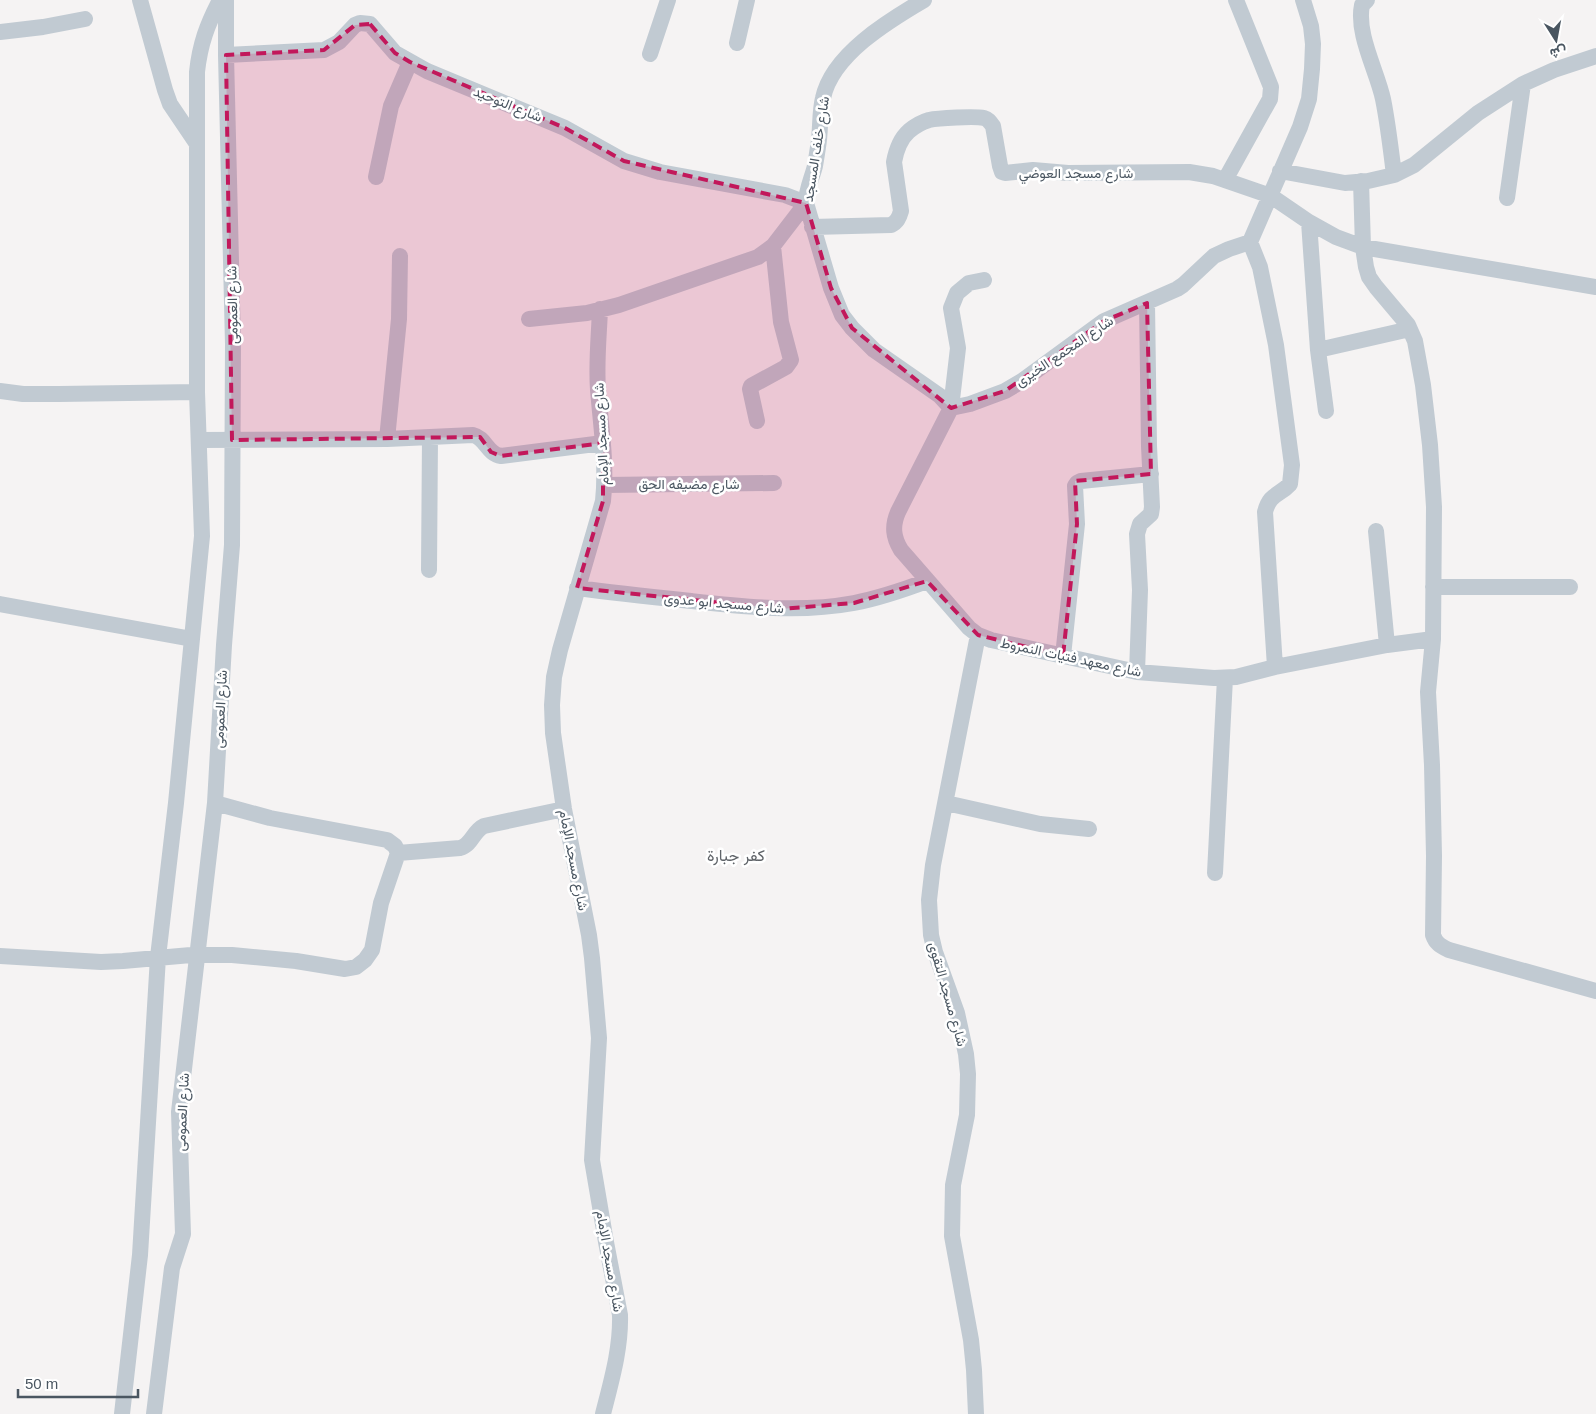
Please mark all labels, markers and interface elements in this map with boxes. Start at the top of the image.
north arrow [1531,15,1581,65]
text: ش [1548,42,1568,62]
street label: شارع التوحيد [470,83,545,128]
street label: شارع خلف المسجد [800,95,835,204]
street label: شارع مسجد العوضي [1019,165,1133,185]
street label: شارع العمومى [223,266,244,344]
street label: شارع المجمع الخيرى [1012,312,1118,392]
street label: شارع مسجد الإمام [590,382,615,486]
street label: شارع مضيفه الحق [638,476,740,495]
street label: شارع مسجد ابو عدوى [663,590,785,619]
street label: شارع معهد فتيات النمروط [998,634,1143,683]
street label: شارع العمومى [210,669,233,749]
street label: شارع مسجد الإمام [553,808,592,913]
district label: كفر جبارة [707,847,765,866]
street label: شارع مسجد التقوى [923,940,971,1049]
street label: شارع العمومى [172,1072,195,1152]
street label: شارع مسجد الإمام [590,1209,627,1314]
scale bar [18,1366,138,1398]
text: 50 m [25,1375,58,1392]

